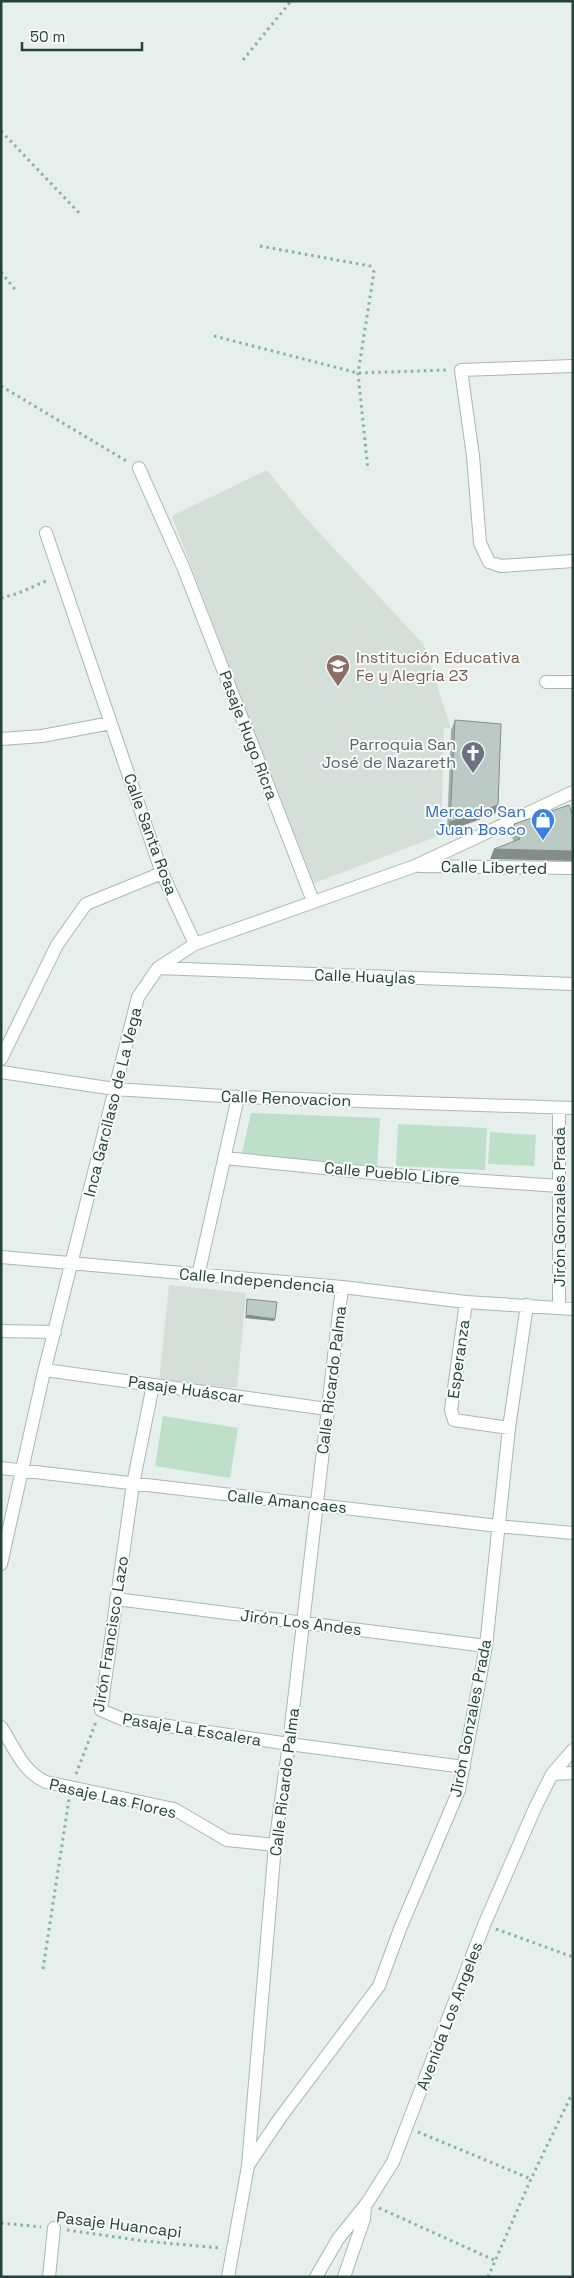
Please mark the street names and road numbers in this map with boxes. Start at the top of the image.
street label: Pasaje Hugo Ricra [214,668,283,803]
street label: Calle Santa Rosa [119,771,182,898]
street label: Calle Liberted [441,856,547,879]
street label: Calle Huaylas [314,964,416,989]
street label: Inca Garcilaso de La Vega [79,1005,146,1199]
street label: Calle Renovacion [220,1086,352,1111]
street label: Jirón Gonzales Prada [549,1127,570,1287]
street label: Calle Pueblo Libre [323,1157,461,1190]
street label: Calle Independencia [178,1263,336,1298]
street label: Calle Ricardo Palma [312,1305,351,1455]
street label: Esperanza [443,1318,474,1400]
street label: Pasaje Huáscar [127,1371,245,1408]
street label: Calle Amancaes [226,1485,348,1518]
street label: Jirón Francisco Lazo [88,1555,133,1714]
street label: Jirón Los Andes [239,1605,363,1640]
street label: Jirón Gonzales Prada [445,1637,496,1799]
street label: Calle Ricardo Palma [265,1707,304,1857]
street label: Pasaje La Escalera [121,1708,263,1751]
street label: Pasaje Las Flores [47,1774,179,1823]
street label: Avenida Los Angeles [411,1939,487,2093]
street label: Pasaje Huancapi [55,2206,183,2243]

